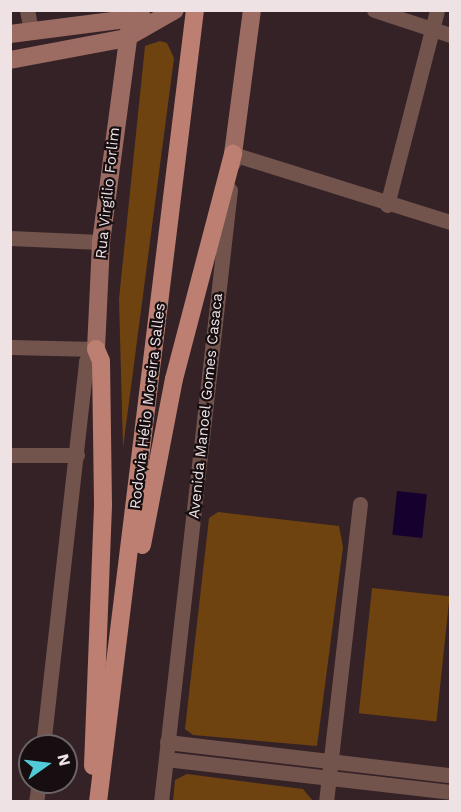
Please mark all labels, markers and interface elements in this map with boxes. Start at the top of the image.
street label: Rua Virgilio Forlim [92,126,124,260]
street label: Avenida Manoel Gomes Casaca [185,292,227,520]
street label: Rodovia Hélio Moreira Salles [126,302,170,510]
north arrow [18,734,78,794]
text: N [53,752,75,768]

